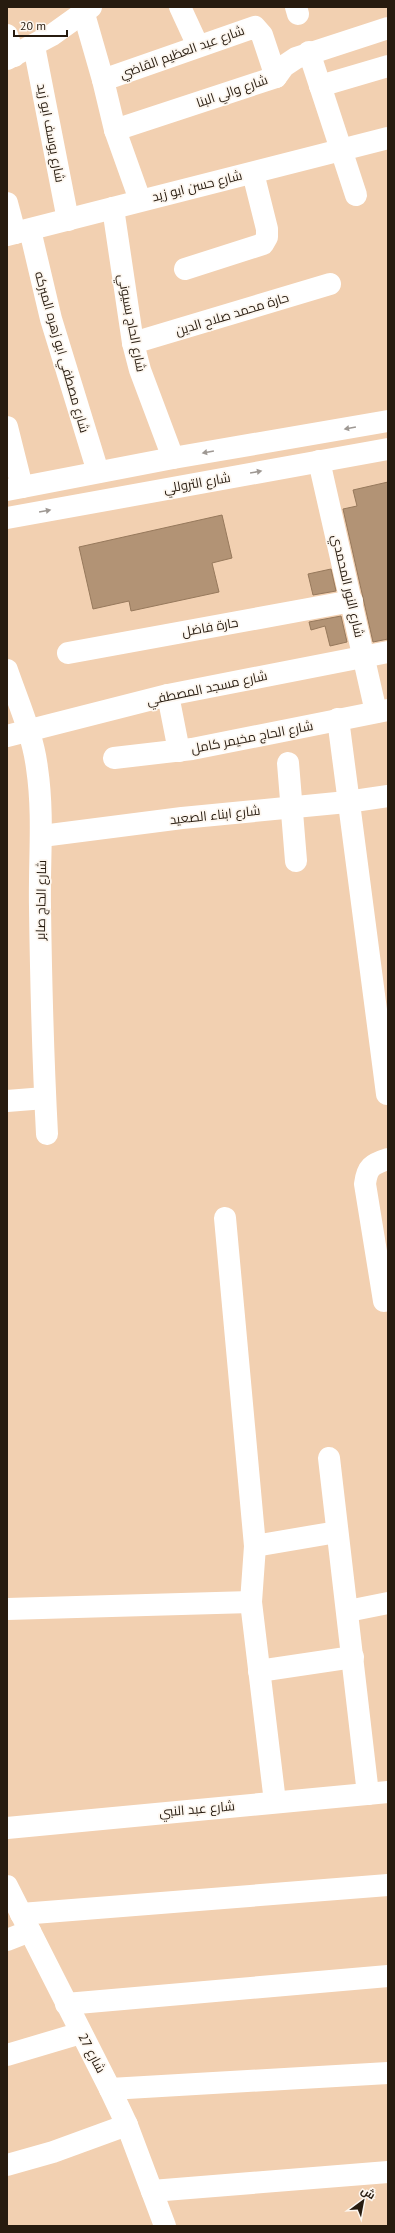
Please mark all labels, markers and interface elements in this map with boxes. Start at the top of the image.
scale bar [14,12,67,38]
text: 20 m [20,18,46,33]
street label: شارع عبد العظيم القاضي [117,22,247,84]
street label: شارع والي البنا [194,71,271,113]
street label: شارع يوسف ابو زيد [33,82,69,184]
street label: شارع حسن ابو زيد [150,167,244,205]
street label: شارع مصطفي ابو زهره المبركه [29,269,93,435]
street label: شارع الحاج بسيوني [112,273,150,374]
street label: حارة محمد صلاح الدين [173,289,291,339]
one-way arrow [343,425,356,431]
one-way arrow [201,449,214,455]
street label: شارع التروللي [162,469,232,499]
one-way arrow [250,469,262,475]
one-way arrow [39,507,51,513]
street label: شارع النور المحمدي [326,533,368,640]
street label: حارة فاضل [180,614,240,640]
street label: شارع مسجد المصطفي [145,667,269,711]
street label: شارع الحاج مخيمر كامل [190,717,314,757]
street label: شارع ابناء الصعيد [169,802,261,828]
street label: شارع الحاج صابر [32,860,50,941]
street label: شارع عبد النبي [158,1797,236,1823]
street label: شارع 27 [74,2030,110,2076]
north arrow [343,2181,383,2221]
text: ش [359,2183,378,2202]

